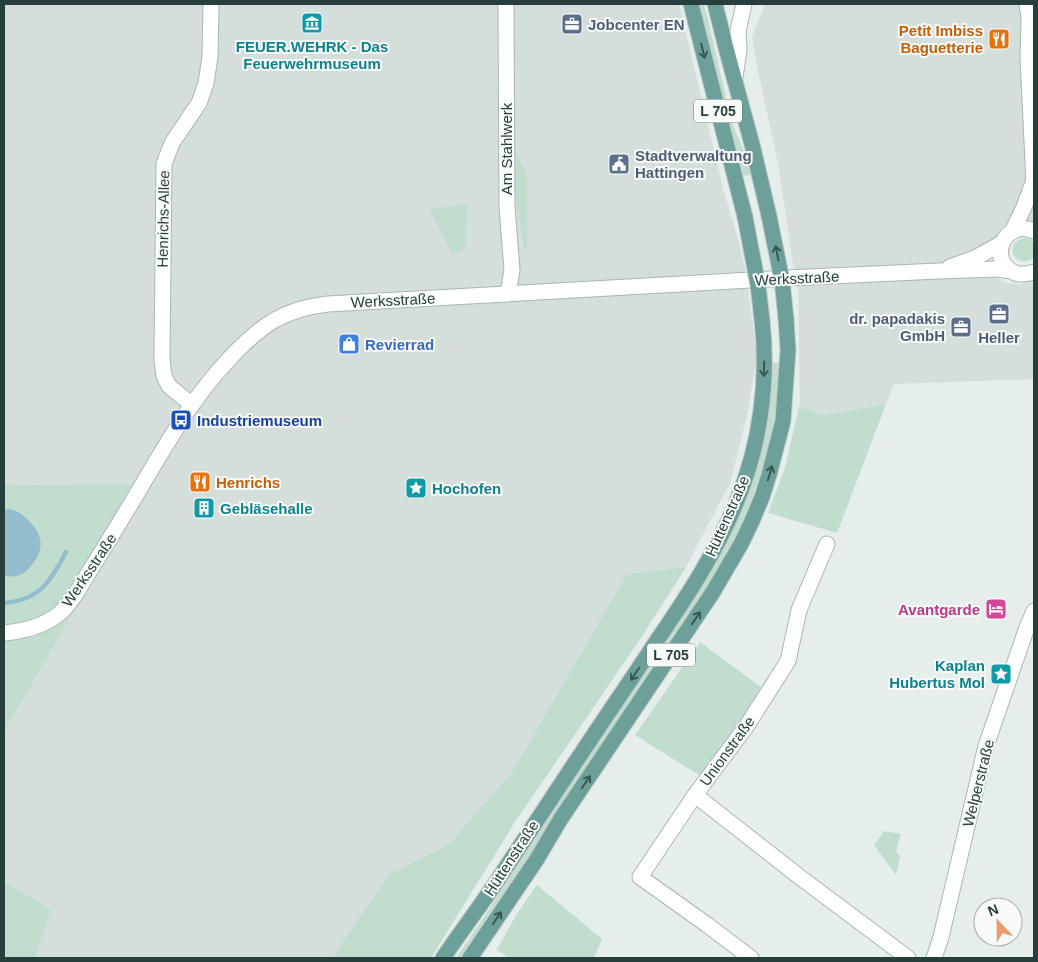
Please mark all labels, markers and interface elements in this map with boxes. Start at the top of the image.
museum icon: FEUER.WEHRK - Das Feuerwehrmuseum [300,11,324,35]
office icon: Jobcenter EN [560,12,584,36]
place label: Jobcenter EN [588,16,685,33]
place label: Petit Imbiss Baguetterie [899,22,983,56]
restaurant icon: Petit Imbiss Baguetterie [987,27,1011,51]
place label: FEUER.WEHRK - Das Feuerwehrmuseum [236,38,388,72]
one-way arrow [699,43,708,59]
road number: L 705 [694,100,742,122]
street label: Am Stahlwerk [498,102,515,195]
place label: Stadtverwaltung Hattingen [635,147,752,181]
public building icon: Stadtverwaltung Hattingen [607,152,631,176]
street label: Henrichs-Allee [154,170,172,268]
one-way arrow [772,246,782,262]
street label: Werksstraße [754,267,840,289]
street label: Werksstraße [350,289,436,311]
office icon: Heller [987,302,1011,326]
place label: dr. papadakis GmbH [849,310,945,344]
office icon: dr. papadakis GmbH [949,315,973,339]
place label: Heller [978,329,1020,346]
shop icon: Revierrad [337,332,361,356]
place label: Revierrad [365,336,434,353]
one-way arrow [759,360,768,376]
bus stop icon: Industriemuseum [169,408,193,432]
place label: Industriemuseum [197,412,322,429]
one-way arrow [765,466,775,482]
restaurant icon: Henrichs [188,470,212,494]
street label: Hüttenstraße [702,473,752,559]
place label: Henrichs [216,474,280,491]
place icon: Hochofen [404,476,428,500]
place label: Hochofen [432,480,501,497]
building icon: Gebläsehalle [192,496,216,520]
place label: Gebläsehalle [220,500,313,517]
street label: Werksstraße [58,530,120,610]
hotel icon: Avantgarde [984,597,1008,621]
place label: Avantgarde [898,601,980,618]
one-way arrow [691,611,701,625]
road number: L 705 [647,644,695,666]
place label: Kaplan Hubertus Mol [889,657,985,691]
place icon: Kaplan Hubertus Mol [989,662,1013,686]
one-way arrow [630,667,640,681]
street label: Unionstraße [696,713,758,789]
street label: Welperstraße [959,737,997,829]
one-way arrow [581,775,591,789]
street label: Hüttenstraße [480,817,542,899]
north arrow [973,897,1023,947]
text: N [985,901,1001,919]
one-way arrow [492,911,502,925]

